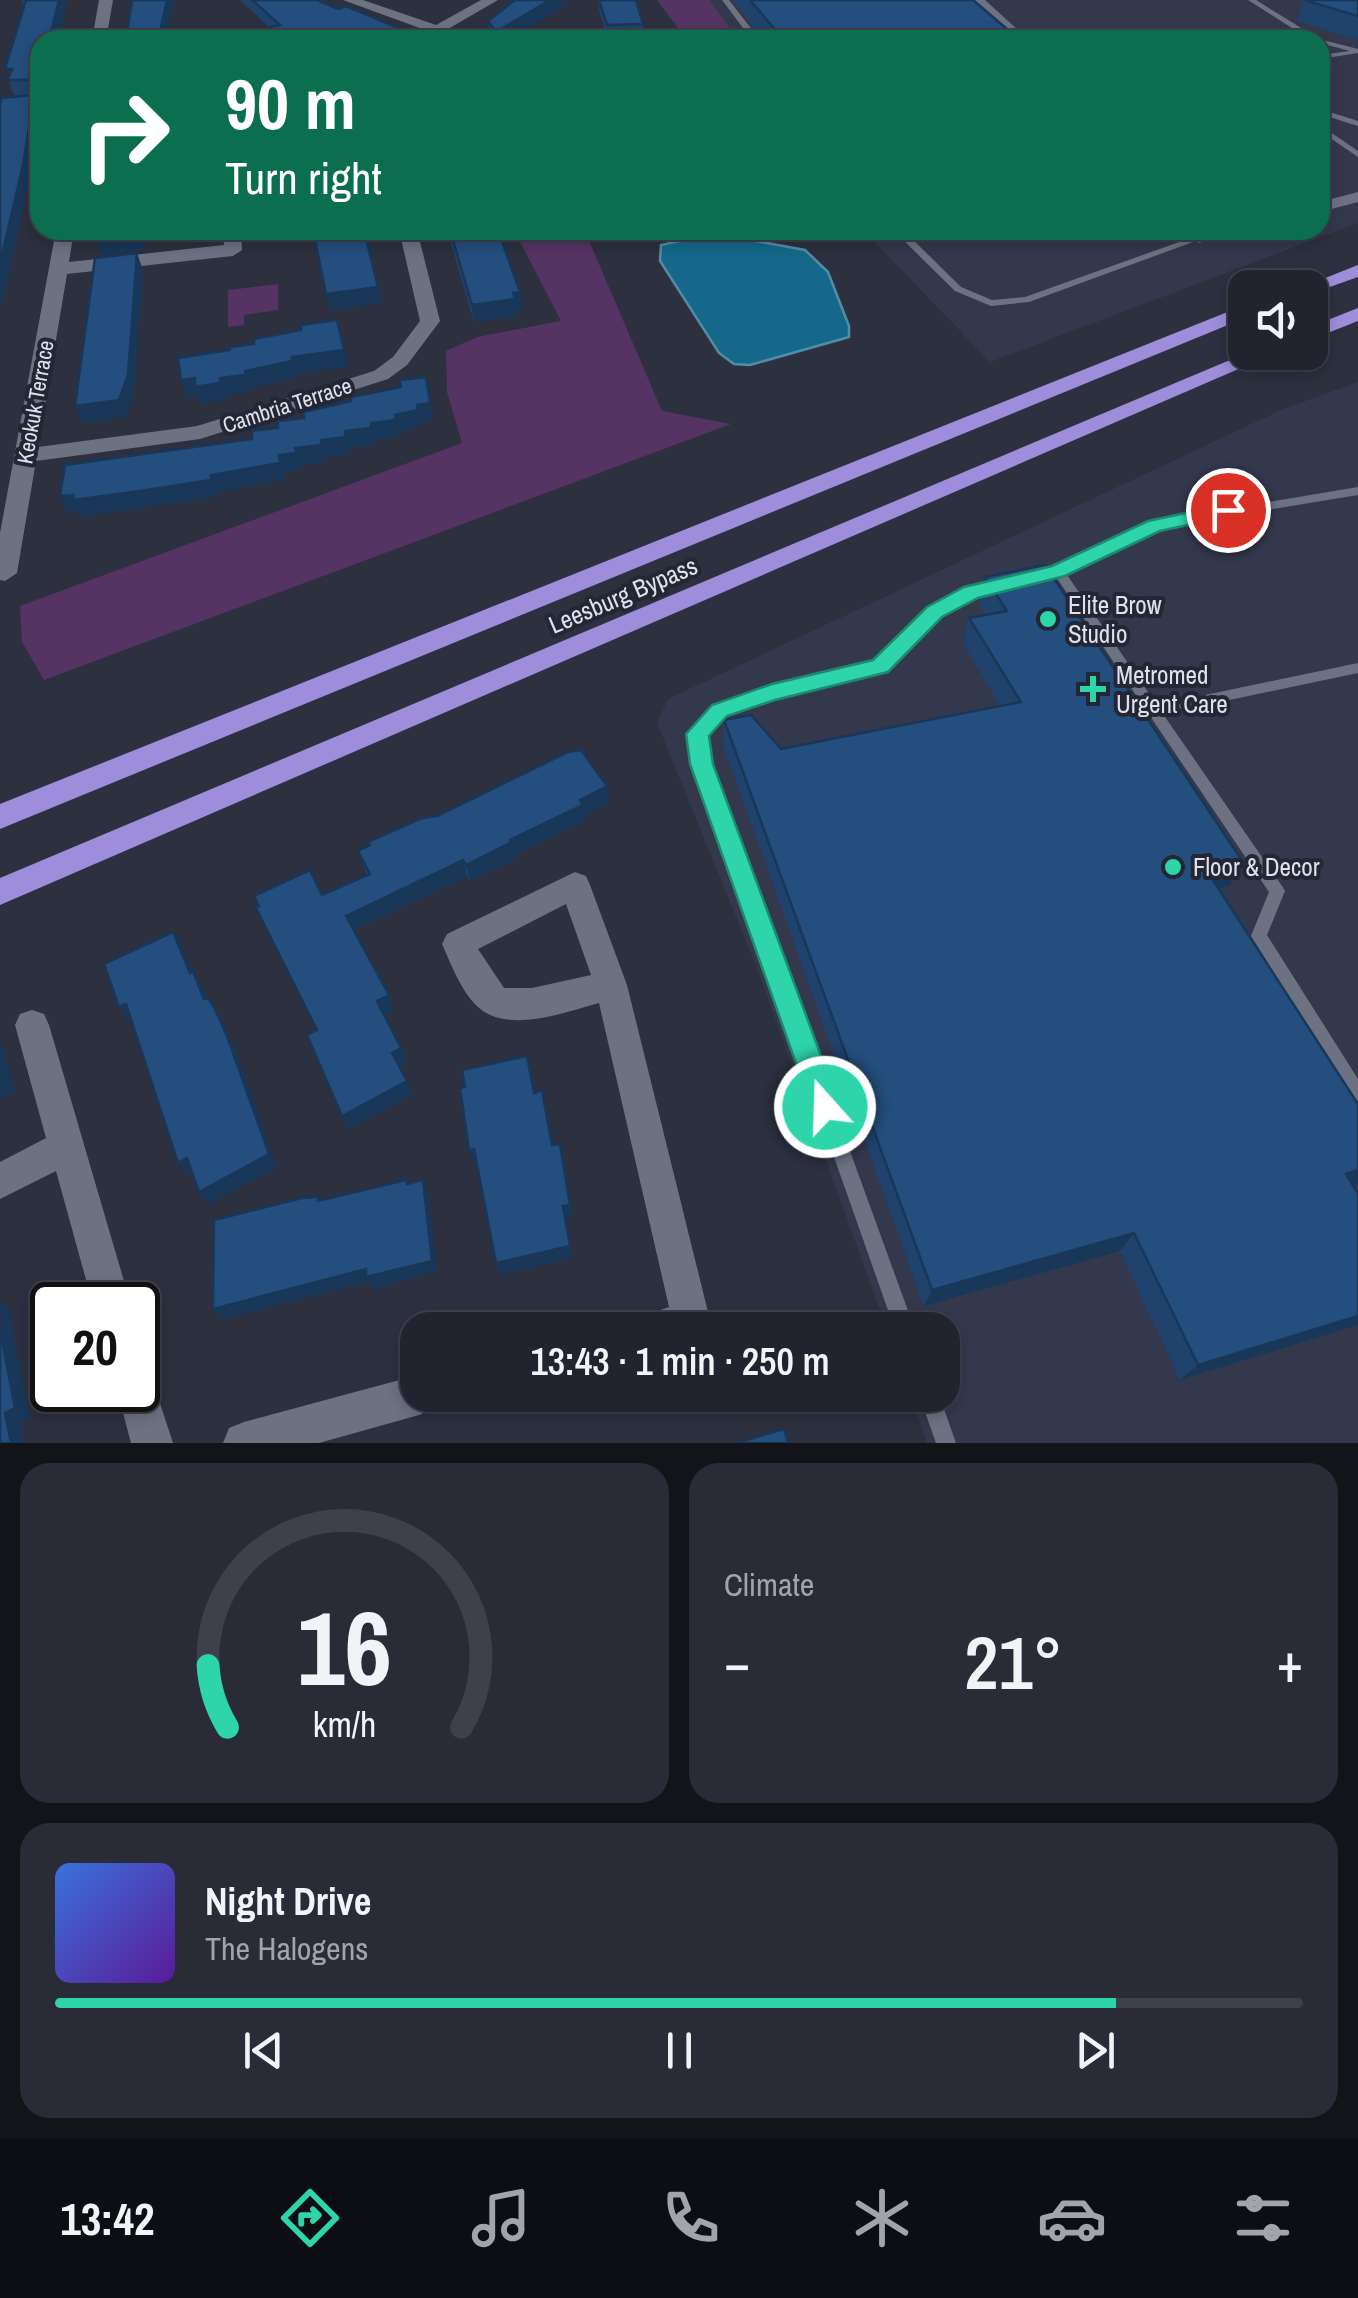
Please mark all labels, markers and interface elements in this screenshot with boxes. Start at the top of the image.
text: 90 m [225,57,356,151]
icon: right [60,70,190,200]
text: Turn right [225,147,382,208]
map controls [1228,270,1328,370]
button: sound [1228,270,1328,370]
street label: Keokuk Terrace [9,338,61,466]
street label: Cambria Terrace [219,370,355,440]
pin [1186,468,1271,553]
icon: arrive [1201,483,1256,538]
street label: Leesburg Bypass [543,548,703,642]
place label: Elite Brow Studio [1068,588,1162,651]
marker: Elite Brow Studio [1037,608,1059,630]
place label: Metromed Urgent Care [1116,658,1228,721]
marker: Metromed Urgent Care [1080,676,1106,702]
place label: Floor & Decor [1193,850,1320,884]
marker: Floor & Decor [1162,856,1184,878]
position arrow [773,1055,877,1159]
speed limit sign: 20 [30,1282,160,1412]
text: 13:43 · 1 min · 250 m [530,1336,830,1387]
text: Climate [724,1563,814,1606]
text: 16 [297,1577,392,1717]
text: 21° [964,1611,1063,1712]
text: − [724,1625,750,1699]
text: + [1277,1625,1303,1699]
text: km/h [313,1700,376,1748]
text: Night Drive [205,1876,371,1927]
text: The Halogens [205,1927,368,1970]
icon: previous [236,2023,291,2078]
icon: pause [652,2023,707,2078]
icon: next [1068,2023,1123,2078]
icon: directions [275,2183,345,2253]
icon: music [466,2183,536,2253]
icon: phone [656,2183,726,2253]
icon: climate [847,2183,917,2253]
icon: car [1037,2183,1107,2253]
icon: filters [1228,2183,1298,2253]
text: 13:42 [60,2188,155,2249]

